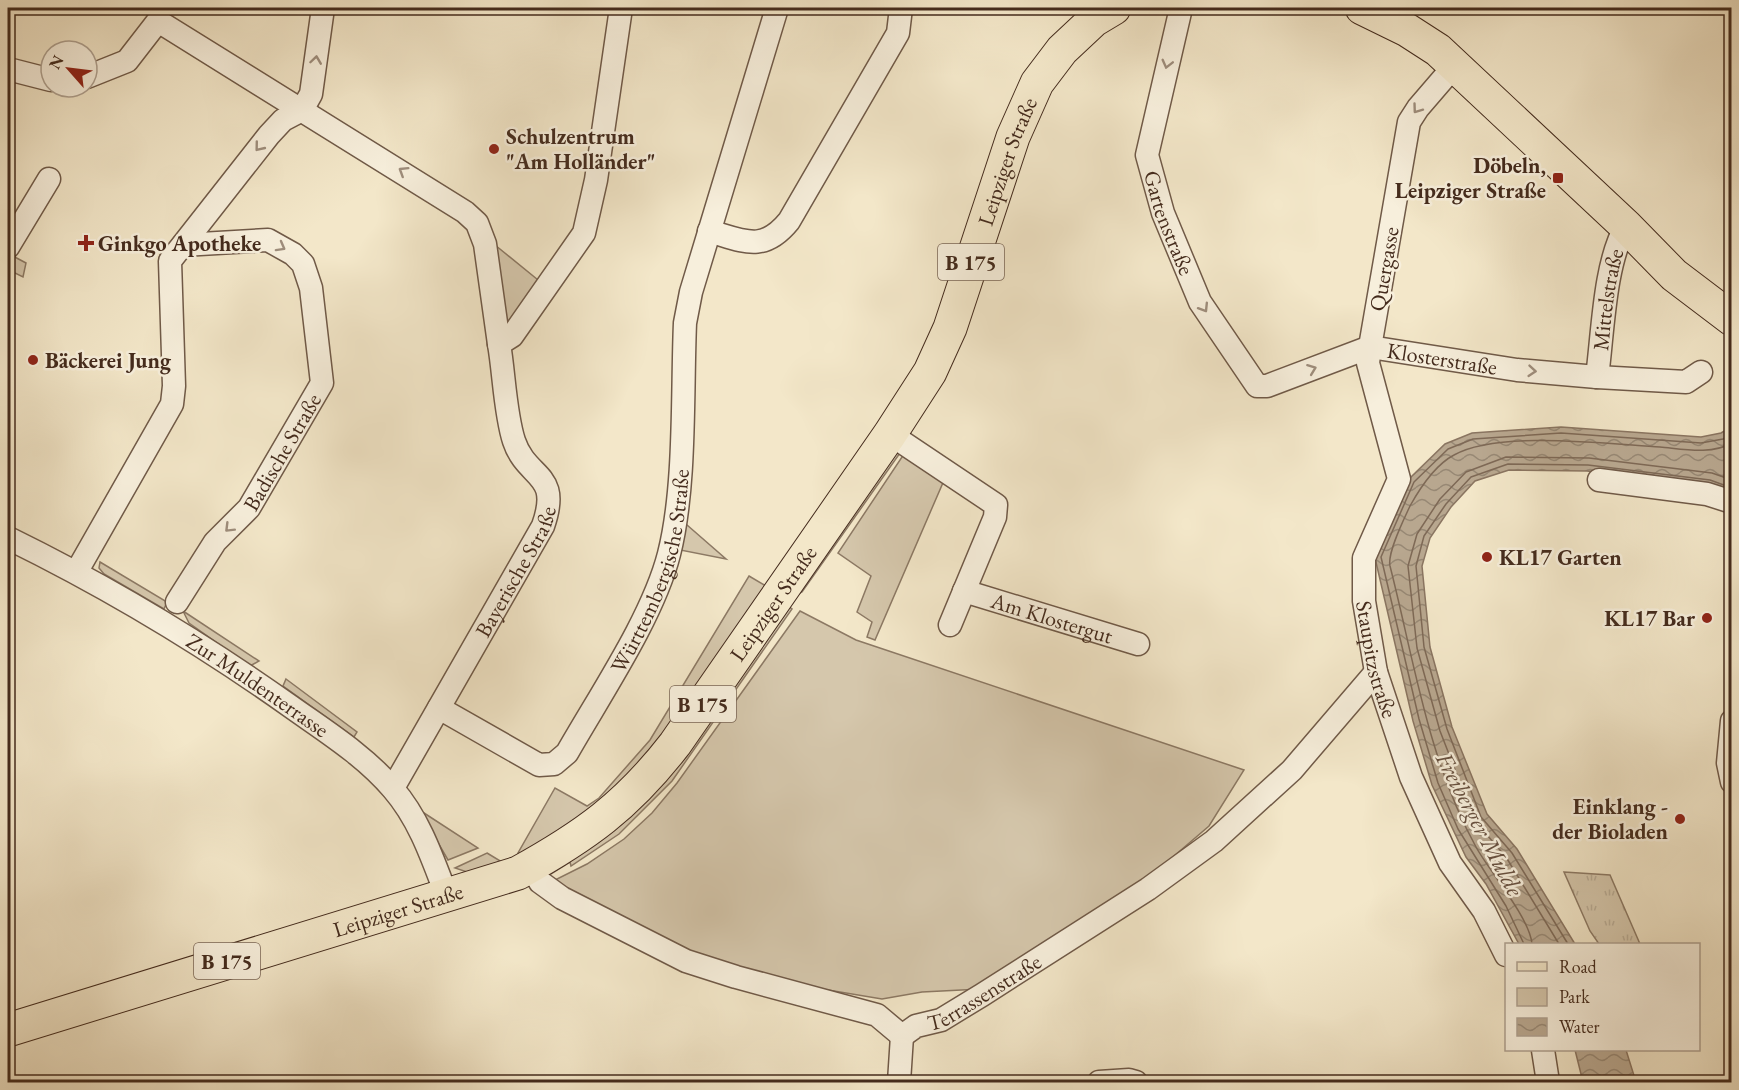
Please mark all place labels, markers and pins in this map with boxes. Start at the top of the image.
place label: Schulzentrum "Am Holländer" [506,122,655,176]
marker: Schulzentrum "Am Holländer" [487,142,501,156]
place label: Döbeln, Leipziger Straße [1395,151,1546,205]
marker: Döbeln, Leipziger Straße [1551,171,1565,185]
place label: Ginkgo Apotheke [98,229,261,258]
marker: Ginkgo Apotheke [79,236,93,250]
place label: Bäckerei Jung [45,346,172,375]
marker: Bäckerei Jung [26,353,40,367]
place label: KL17 Garten [1499,543,1622,572]
marker: KL17 Garten [1480,550,1494,564]
place label: KL17 Bar [1604,604,1696,633]
marker: KL17 Bar [1700,611,1714,625]
place label: Einklang - der Bioladen [1552,792,1669,846]
marker: Einklang - der Bioladen [1673,812,1687,826]

